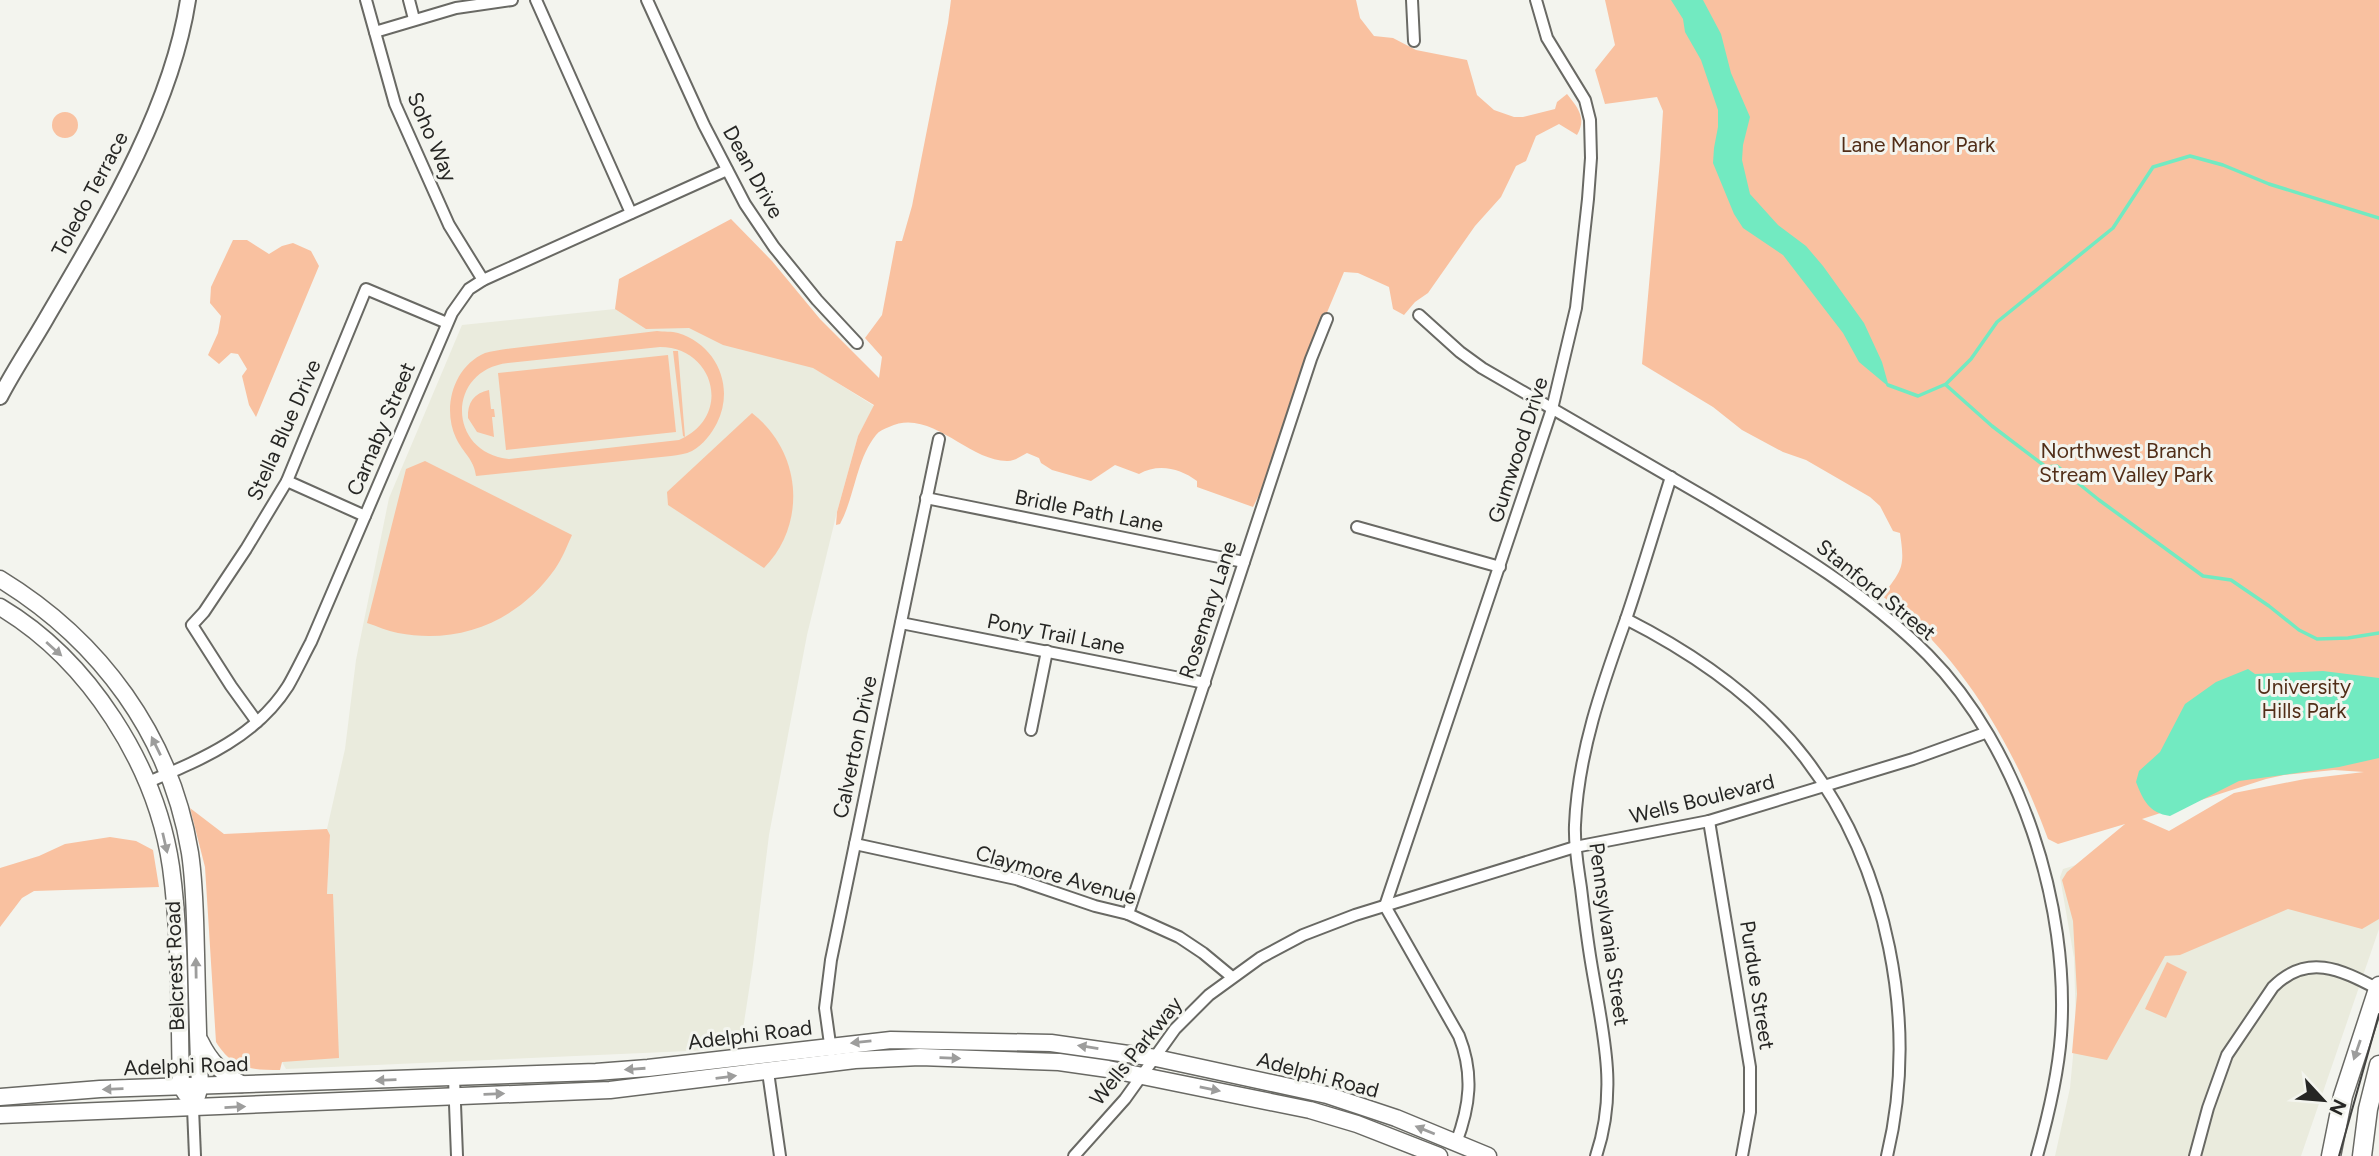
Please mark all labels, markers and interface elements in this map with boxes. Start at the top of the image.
street label: Soho Way [402,88,463,185]
street label: Dean Drive [718,121,789,222]
street label: Toledo Terrace [46,127,133,260]
park label: Lane Manor Park [1841,132,1996,157]
street label: Stella Blue Drive [241,355,326,504]
street label: Carnaby Street [341,358,420,499]
street label: Gumwood Drive [1482,374,1553,526]
park label: Northwest Branch Stream Valley Park [2039,438,2214,487]
street label: Bridle Path Lane [1013,484,1165,537]
street label: Stanford Street [1812,534,1941,645]
street label: Rosemary Lane [1173,538,1242,682]
street label: Pony Trail Lane [985,608,1127,659]
one-way arrow [45,640,62,656]
street label: Calverton Drive [827,673,882,821]
park label: University Hills Park [2257,674,2351,723]
one-way arrow [150,736,162,756]
street label: Wells Boulevard [1627,768,1777,829]
one-way arrow [160,832,171,854]
street label: Claymore Avenue [973,840,1139,909]
street label: Pennsylvania Street [1584,841,1635,1027]
street label: Belcrest Road [160,901,189,1031]
street label: Purdue Street [1735,919,1780,1051]
one-way arrow [190,957,202,979]
street label: Wells Parkway [1084,991,1187,1110]
street label: Adelphi Road [686,1014,813,1055]
one-way arrow [850,1037,872,1048]
one-way arrow [2351,1040,2362,1061]
one-way arrow [1077,1041,1099,1052]
street label: Adelphi Road [1255,1046,1382,1103]
street label: Adelphi Road [123,1051,249,1080]
one-way arrow [939,1052,961,1063]
one-way arrow [624,1064,646,1075]
north arrow [2288,1065,2358,1135]
one-way arrow [715,1072,737,1083]
one-way arrow [375,1075,397,1086]
one-way arrow [102,1083,124,1094]
one-way arrow [1199,1083,1221,1094]
one-way arrow [483,1089,505,1100]
text: N [2324,1096,2351,1119]
one-way arrow [224,1101,246,1112]
one-way arrow [1414,1125,1435,1136]

